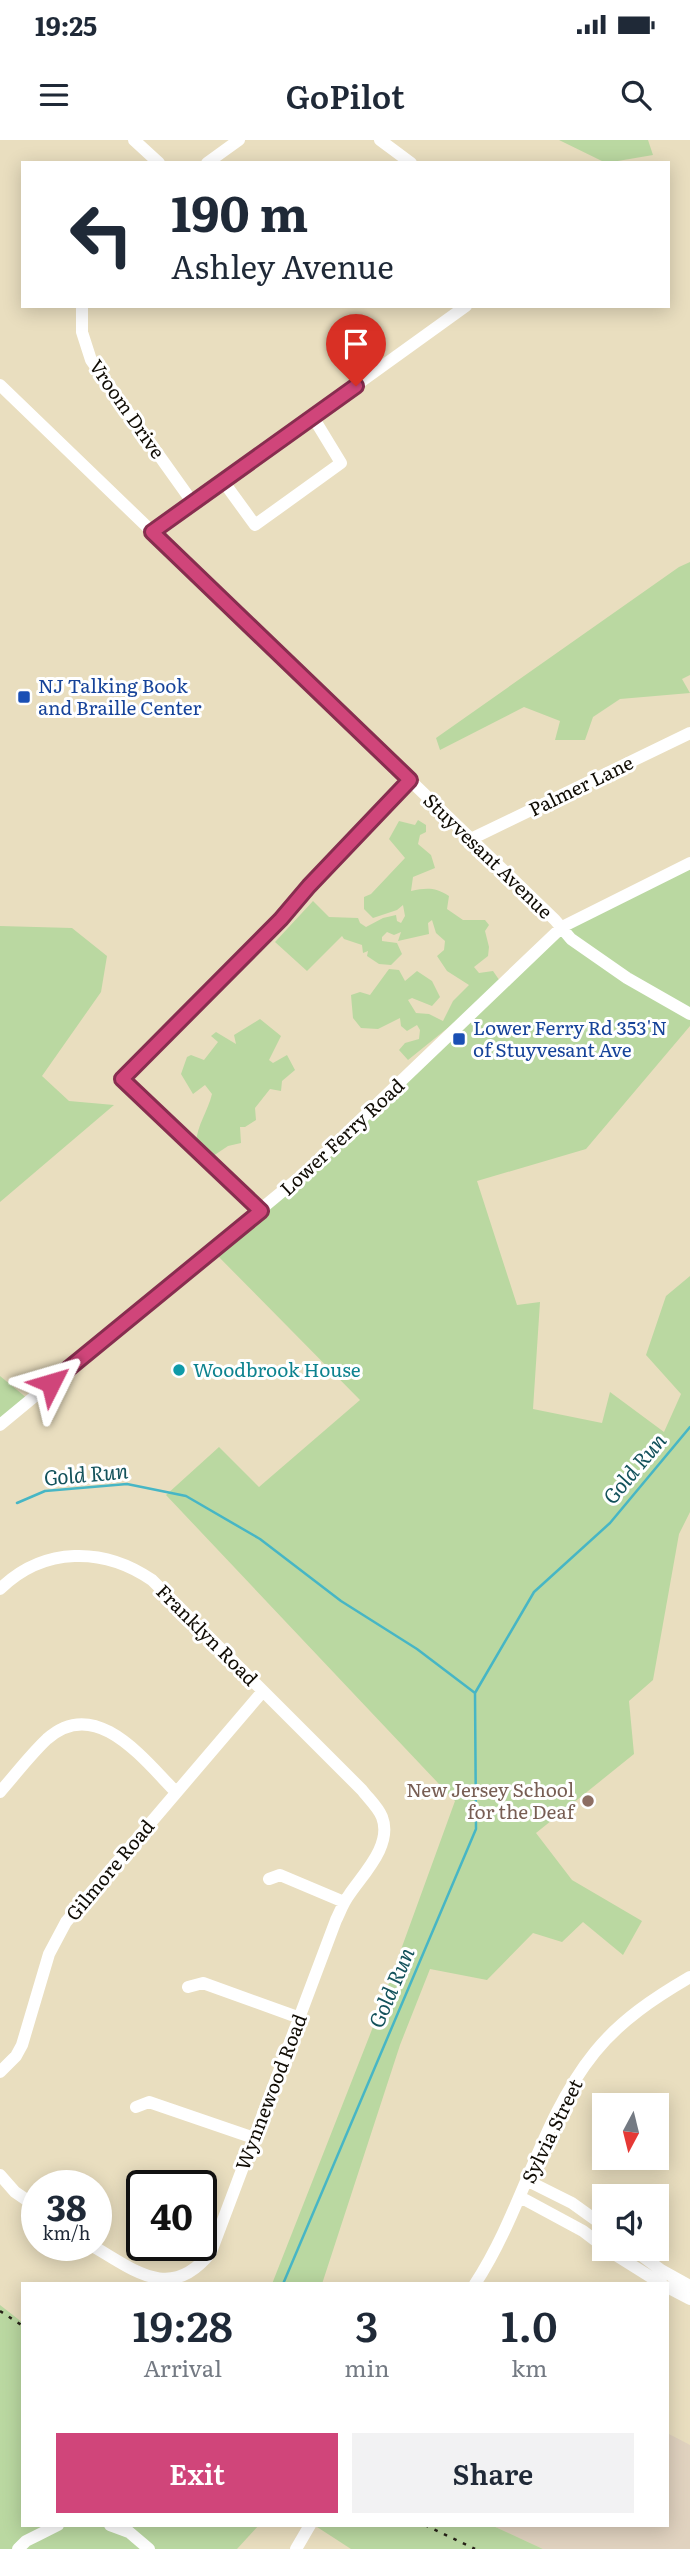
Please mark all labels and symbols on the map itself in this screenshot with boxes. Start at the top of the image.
pin [326,314,386,386]
street label: Vroom Drive [83,353,173,464]
place label: NJ Talking Book and Braille Center [38,671,201,721]
marker: NJ Talking Book and Braille Center [16,689,32,705]
street label: Palmer Lane [524,748,638,822]
street label: Stuyvesant Avenue [418,786,560,925]
place label: Lower Ferry Rd 353'N of Stuyvesant Ave [473,1013,667,1063]
marker: Lower Ferry Rd 353'N of Stuyvesant Ave [451,1031,467,1047]
street label: Lower Ferry Road [273,1071,410,1201]
position arrow [14,1346,88,1420]
place label: Woodbrook House [193,1355,361,1383]
marker: Woodbrook House [171,1362,187,1378]
water label: Gold Run [594,1425,672,1510]
water label: Gold Run [42,1453,130,1492]
street label: Franklyn Road [151,1577,265,1692]
place label: New Jersey School for the Deaf [406,1775,576,1825]
marker: New Jersey School for the Deaf [580,1793,596,1809]
street label: Gilmore Road [58,1812,160,1926]
water label: Gold Run [359,1942,421,2032]
street label: Wynnewood Road [227,2009,313,2174]
street label: Sylvia Street [514,2073,589,2188]
north arrow [592,2093,668,2170]
speed limit sign: 40 [126,2170,217,2261]

